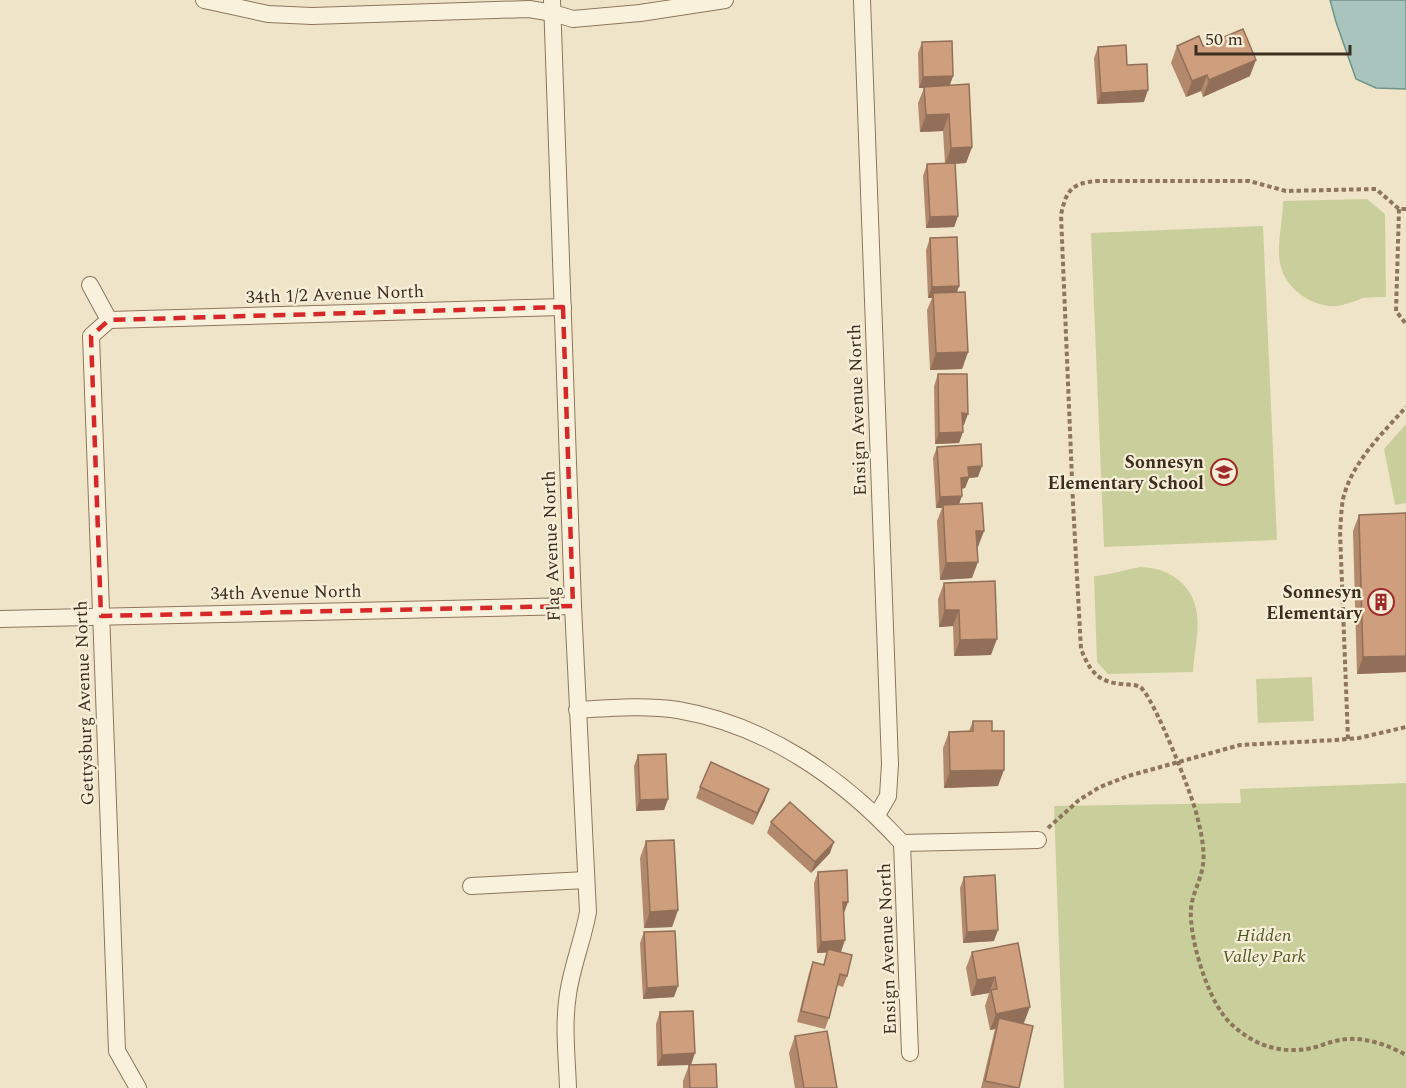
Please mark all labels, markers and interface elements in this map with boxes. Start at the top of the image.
scale bar [1196,18,1350,56]
text: 50 m [1205,26,1243,53]
street label: 34th 1/2 Avenue North [245,278,425,311]
street label: Ensign Avenue North [841,323,874,497]
place label: Sonnesyn Elementary School [1047,449,1204,497]
school or university icon: Sonnesyn Elementary School [1209,457,1239,487]
street label: Flag Avenue North [535,470,568,622]
street label: 34th Avenue North [210,578,362,607]
place label: Sonnesyn Elementary [1266,579,1363,627]
building icon: Sonnesyn Elementary [1366,587,1396,617]
street label: Gettysburg Avenue North [67,600,102,806]
street label: Ensign Avenue North [871,862,904,1036]
park label: Hidden Valley Park [1222,922,1307,970]

